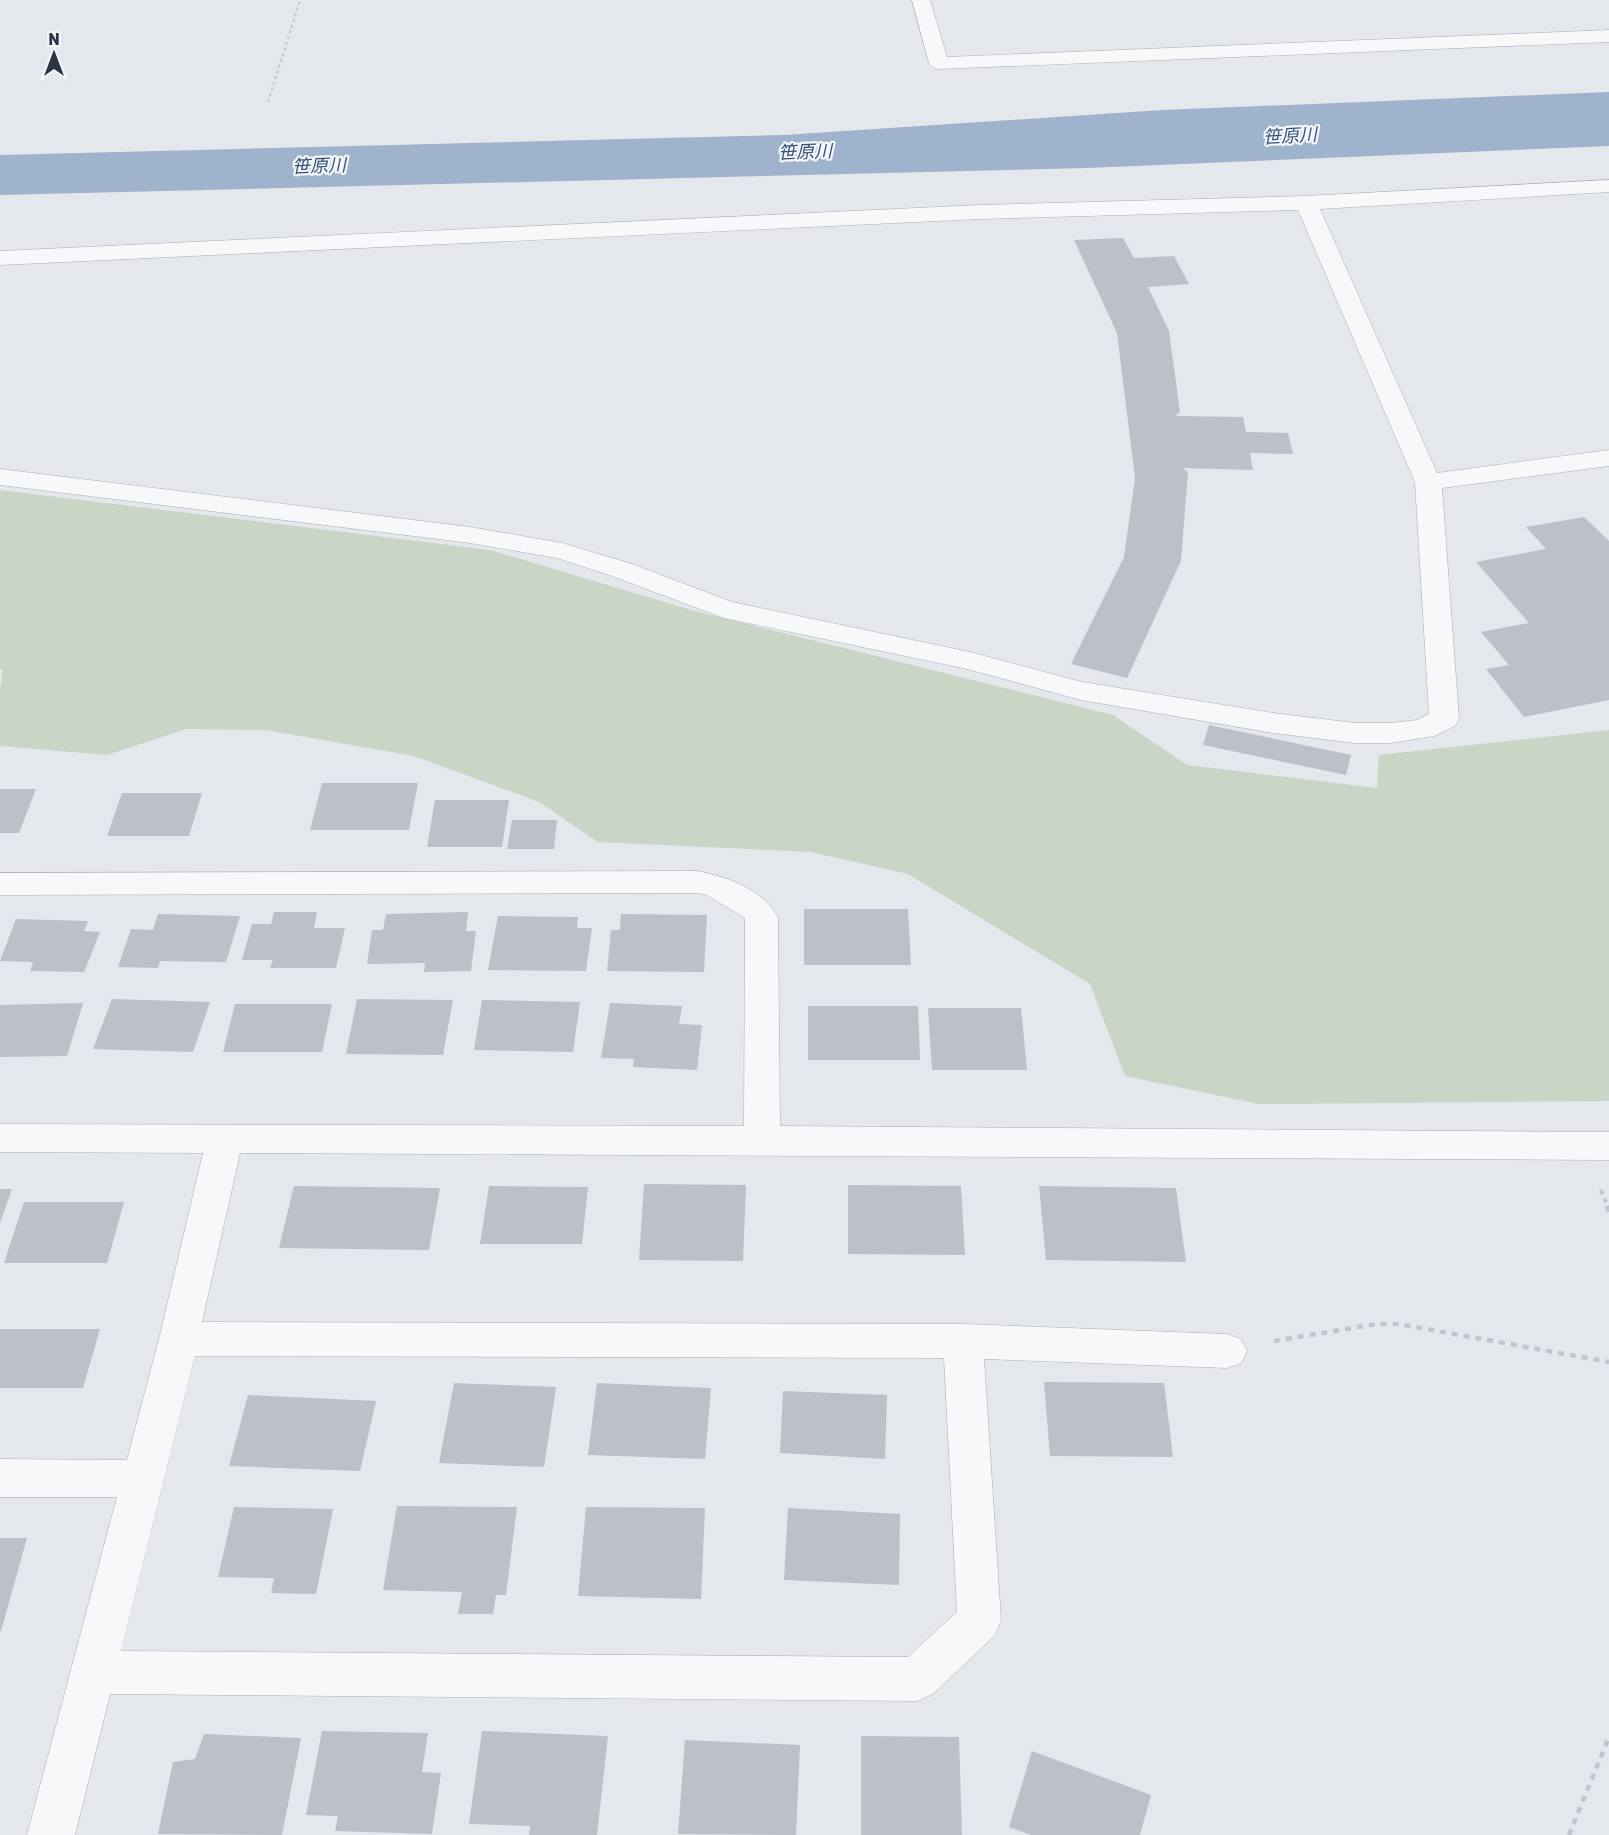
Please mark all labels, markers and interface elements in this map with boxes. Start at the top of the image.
north arrow [24,24,84,84]
text: N [48,30,60,49]
water label: 笹原川 [1262,123,1320,148]
water label: 笹原川 [778,140,834,164]
water label: 笹原川 [292,154,348,178]

